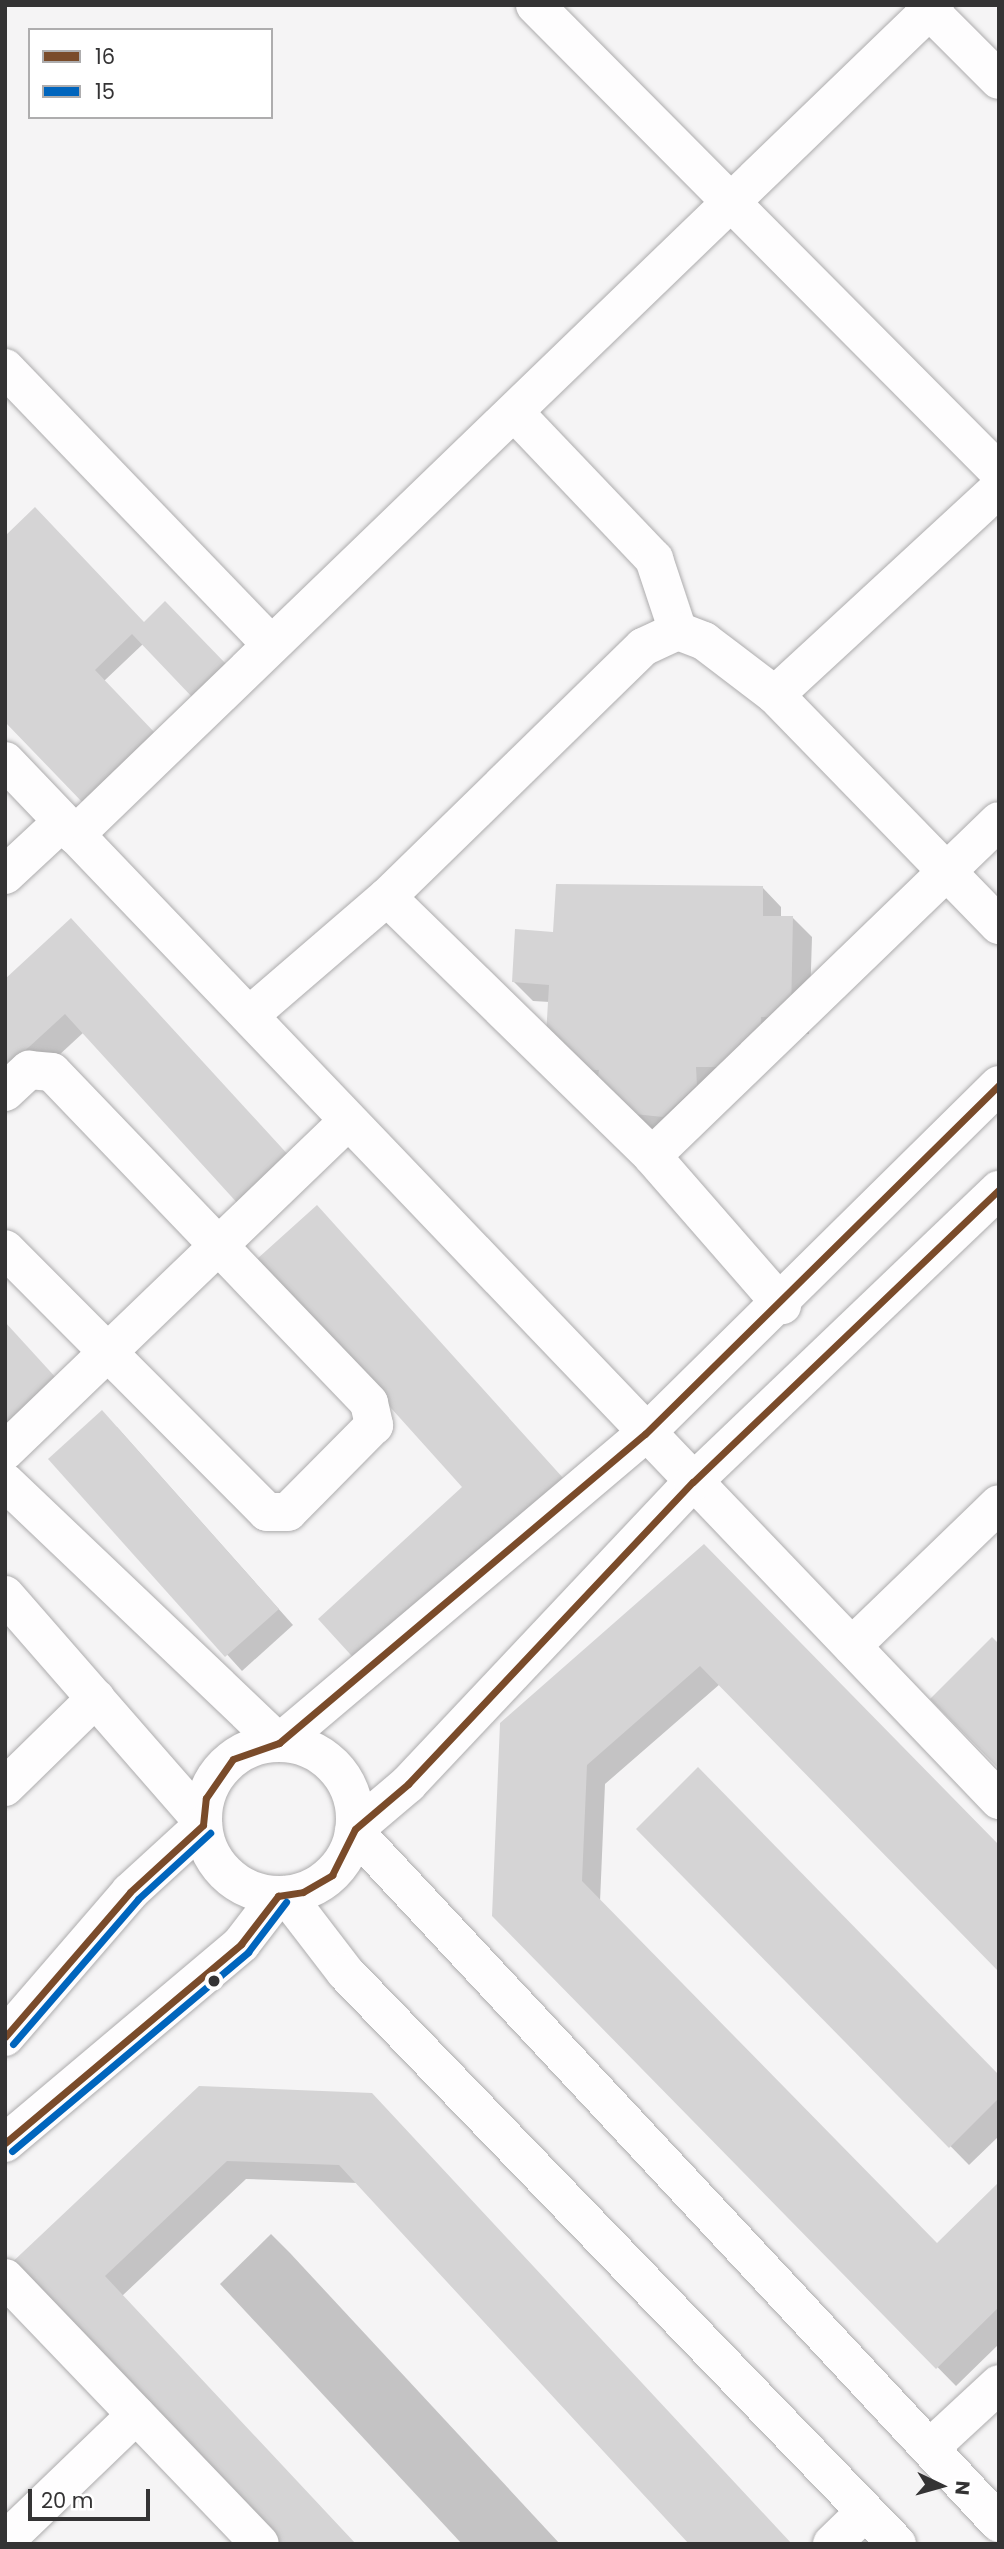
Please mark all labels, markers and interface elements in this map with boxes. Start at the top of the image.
legend [28,28,273,119]
text: 16 [95,42,115,71]
text: 15 [95,77,115,106]
unlabelled marker [207,1974,221,1988]
north arrow [906,2451,976,2521]
scale bar [32,2476,154,2520]
text: N [948,2480,976,2496]
text: 20 m [41,2486,94,2515]

